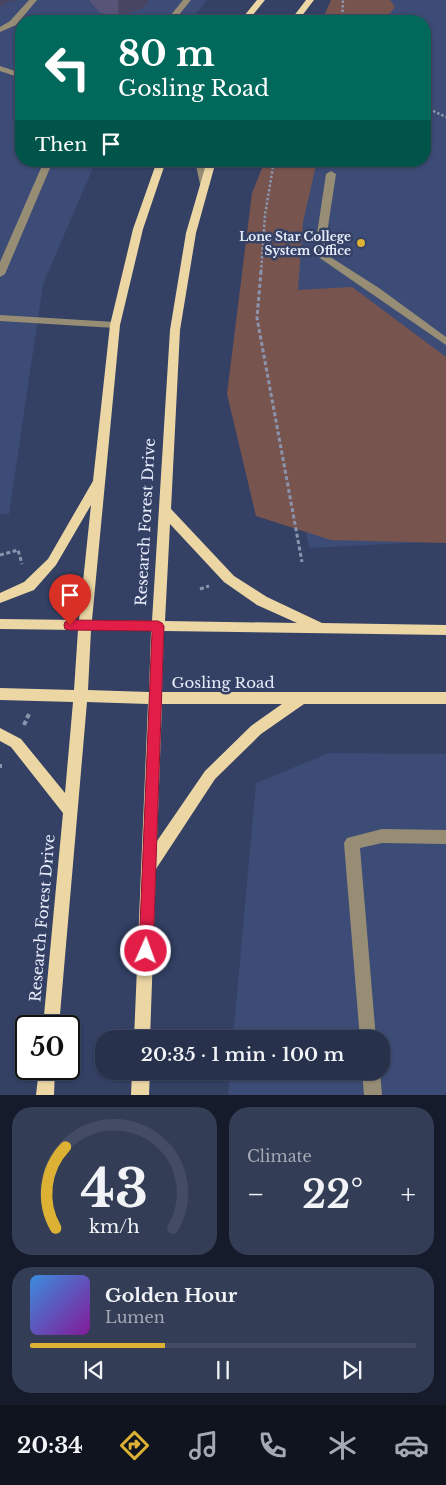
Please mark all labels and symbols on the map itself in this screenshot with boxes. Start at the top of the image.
place label: Lone Star College System Office [239,229,351,258]
marker: Lone Star College System Office [355,237,367,249]
street label: Research Forest Drive [131,438,159,606]
pin [49,574,91,625]
street label: Gosling Road [171,673,275,692]
street label: Research Forest Drive [25,833,59,1003]
position arrow [119,924,171,976]
speed limit sign: 50 [15,1015,80,1080]

